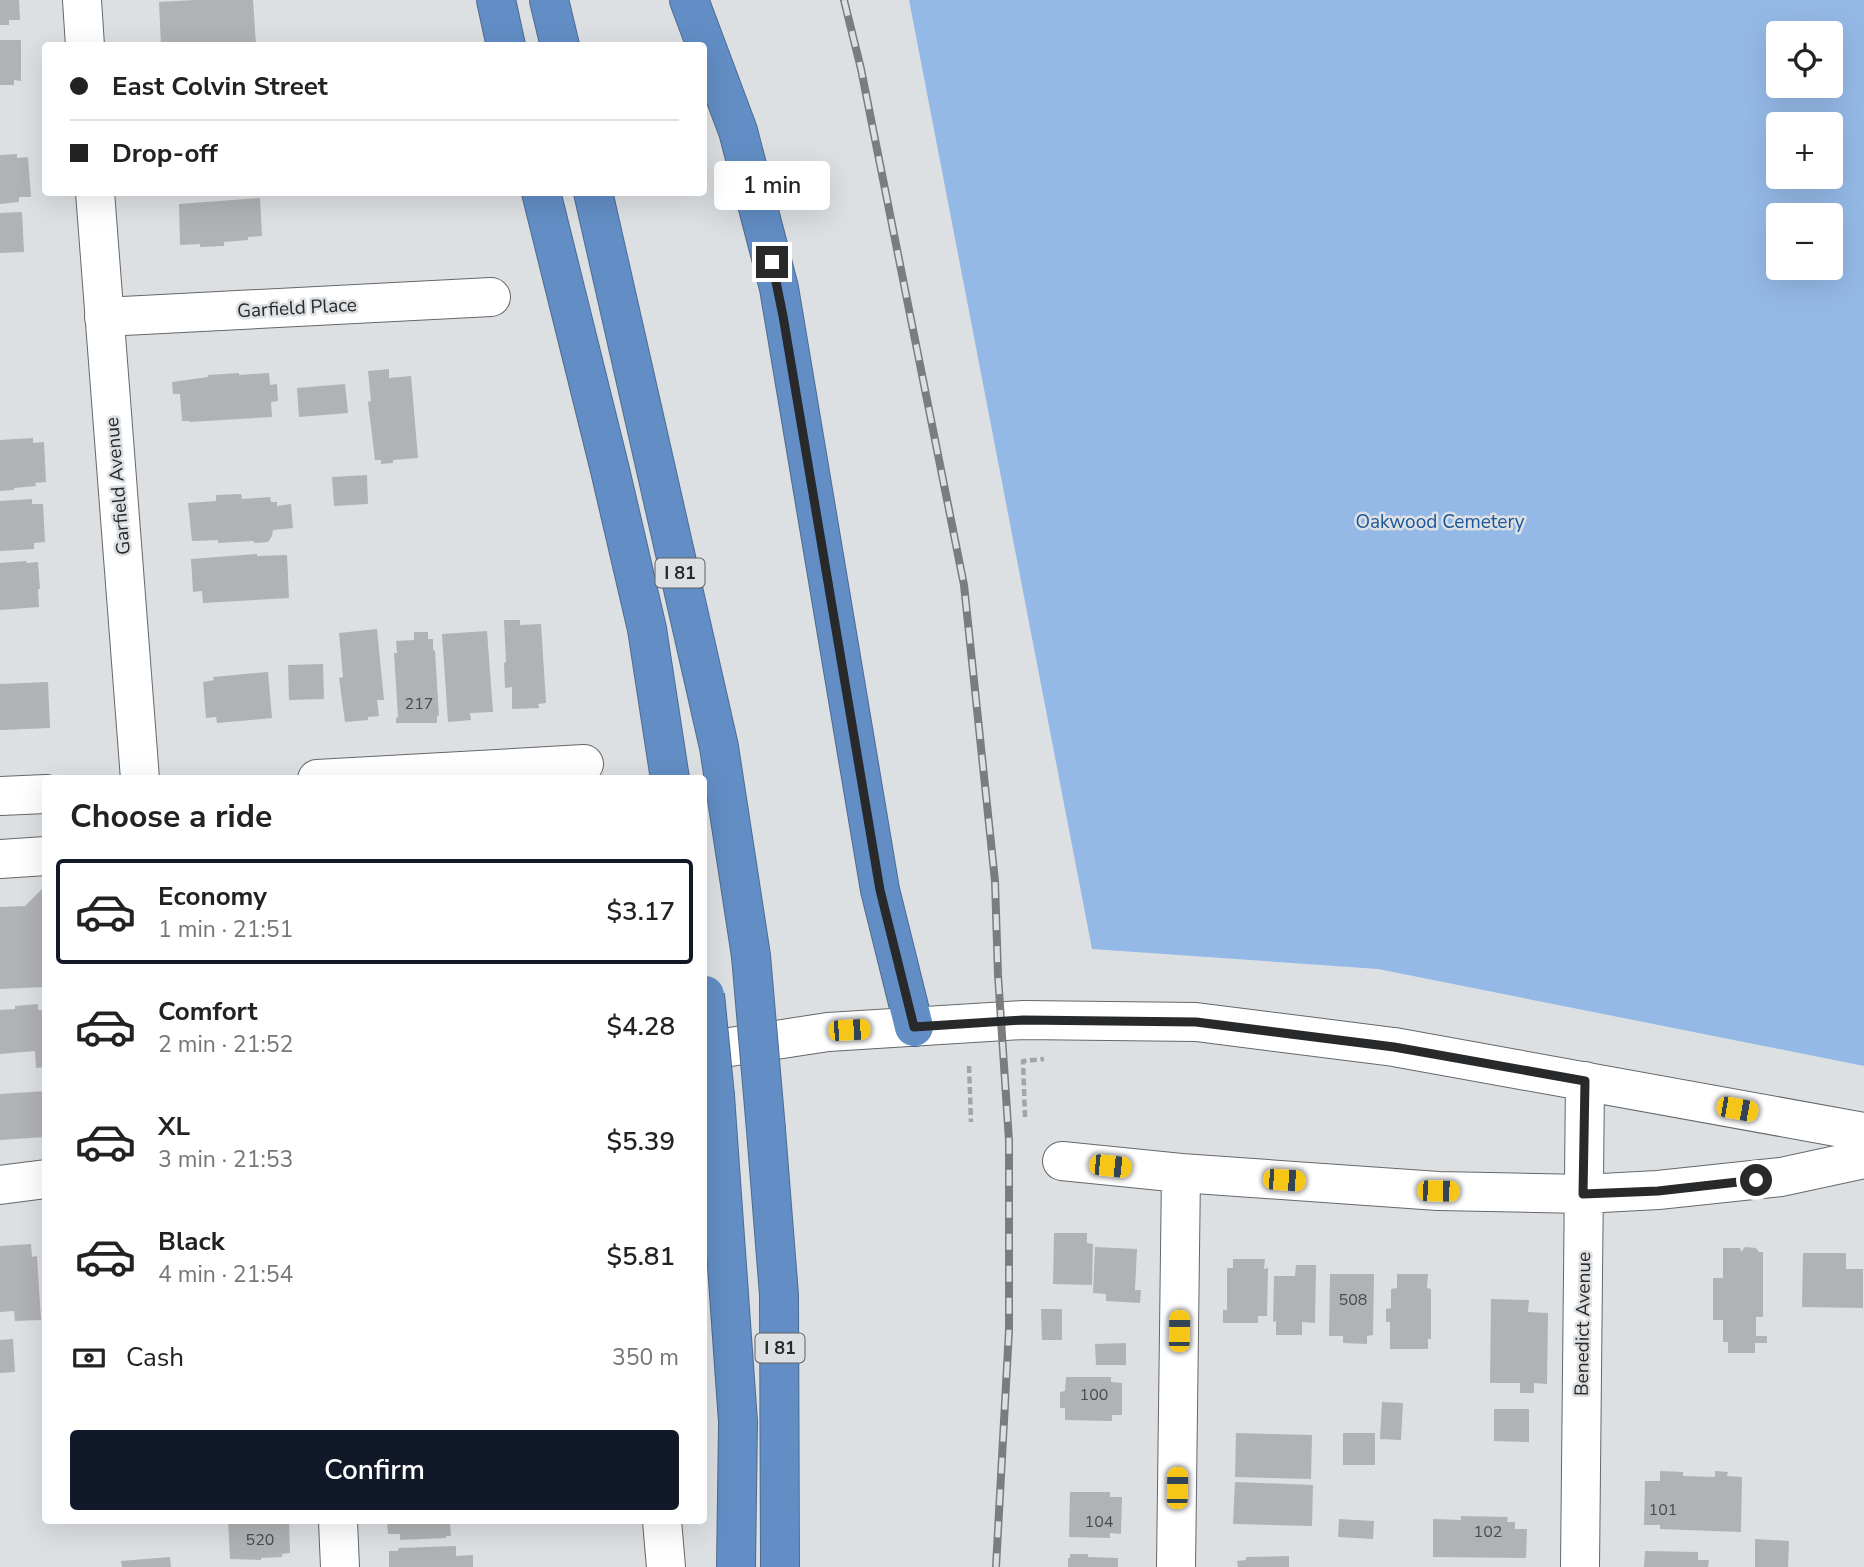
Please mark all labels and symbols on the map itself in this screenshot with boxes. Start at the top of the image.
callout: 1 min [714,160,830,210]
route end [756,246,788,278]
street label: Garfield Place [237,292,358,324]
street label: Garfield Avenue [99,416,137,556]
park label: Oakwood Cemetery [1355,509,1525,535]
road number: I 81 [656,558,704,588]
house number: 217 [405,693,433,715]
car [828,1018,871,1042]
car [1715,1095,1760,1123]
car [1089,1153,1132,1179]
route start [1740,1164,1772,1196]
car [1263,1168,1306,1192]
car [1417,1180,1460,1202]
street label: Benedict Avenue [1569,1252,1597,1396]
house number: 508 [1339,1289,1367,1311]
car [1169,1310,1190,1352]
road number: I 81 [756,1334,804,1363]
house number: 100 [1080,1384,1108,1406]
car [1167,1467,1188,1509]
house number: 101 [1649,1499,1677,1521]
house number: 104 [1085,1511,1114,1533]
house number: 102 [1474,1521,1502,1543]
house number: 520 [246,1529,274,1551]

